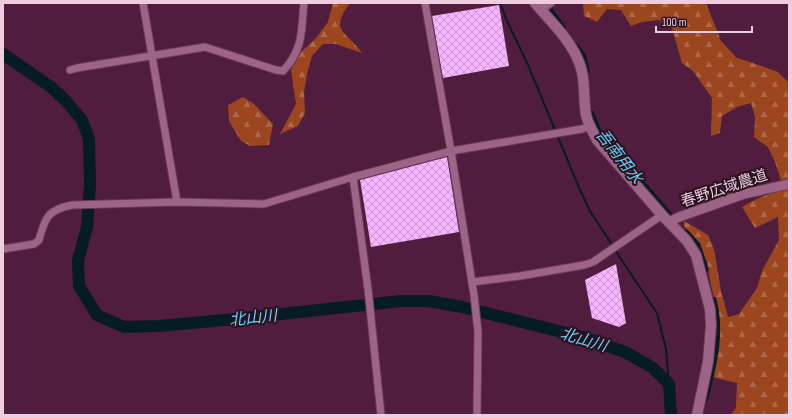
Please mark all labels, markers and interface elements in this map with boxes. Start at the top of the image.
scale bar [656,8,752,34]
text: 100 m [662,15,687,30]
water label: 吾南用水 [592,126,647,190]
street label: 春野広域農道 [678,166,770,211]
water label: 北山川 [228,306,280,330]
water label: 北山川 [558,324,611,357]

